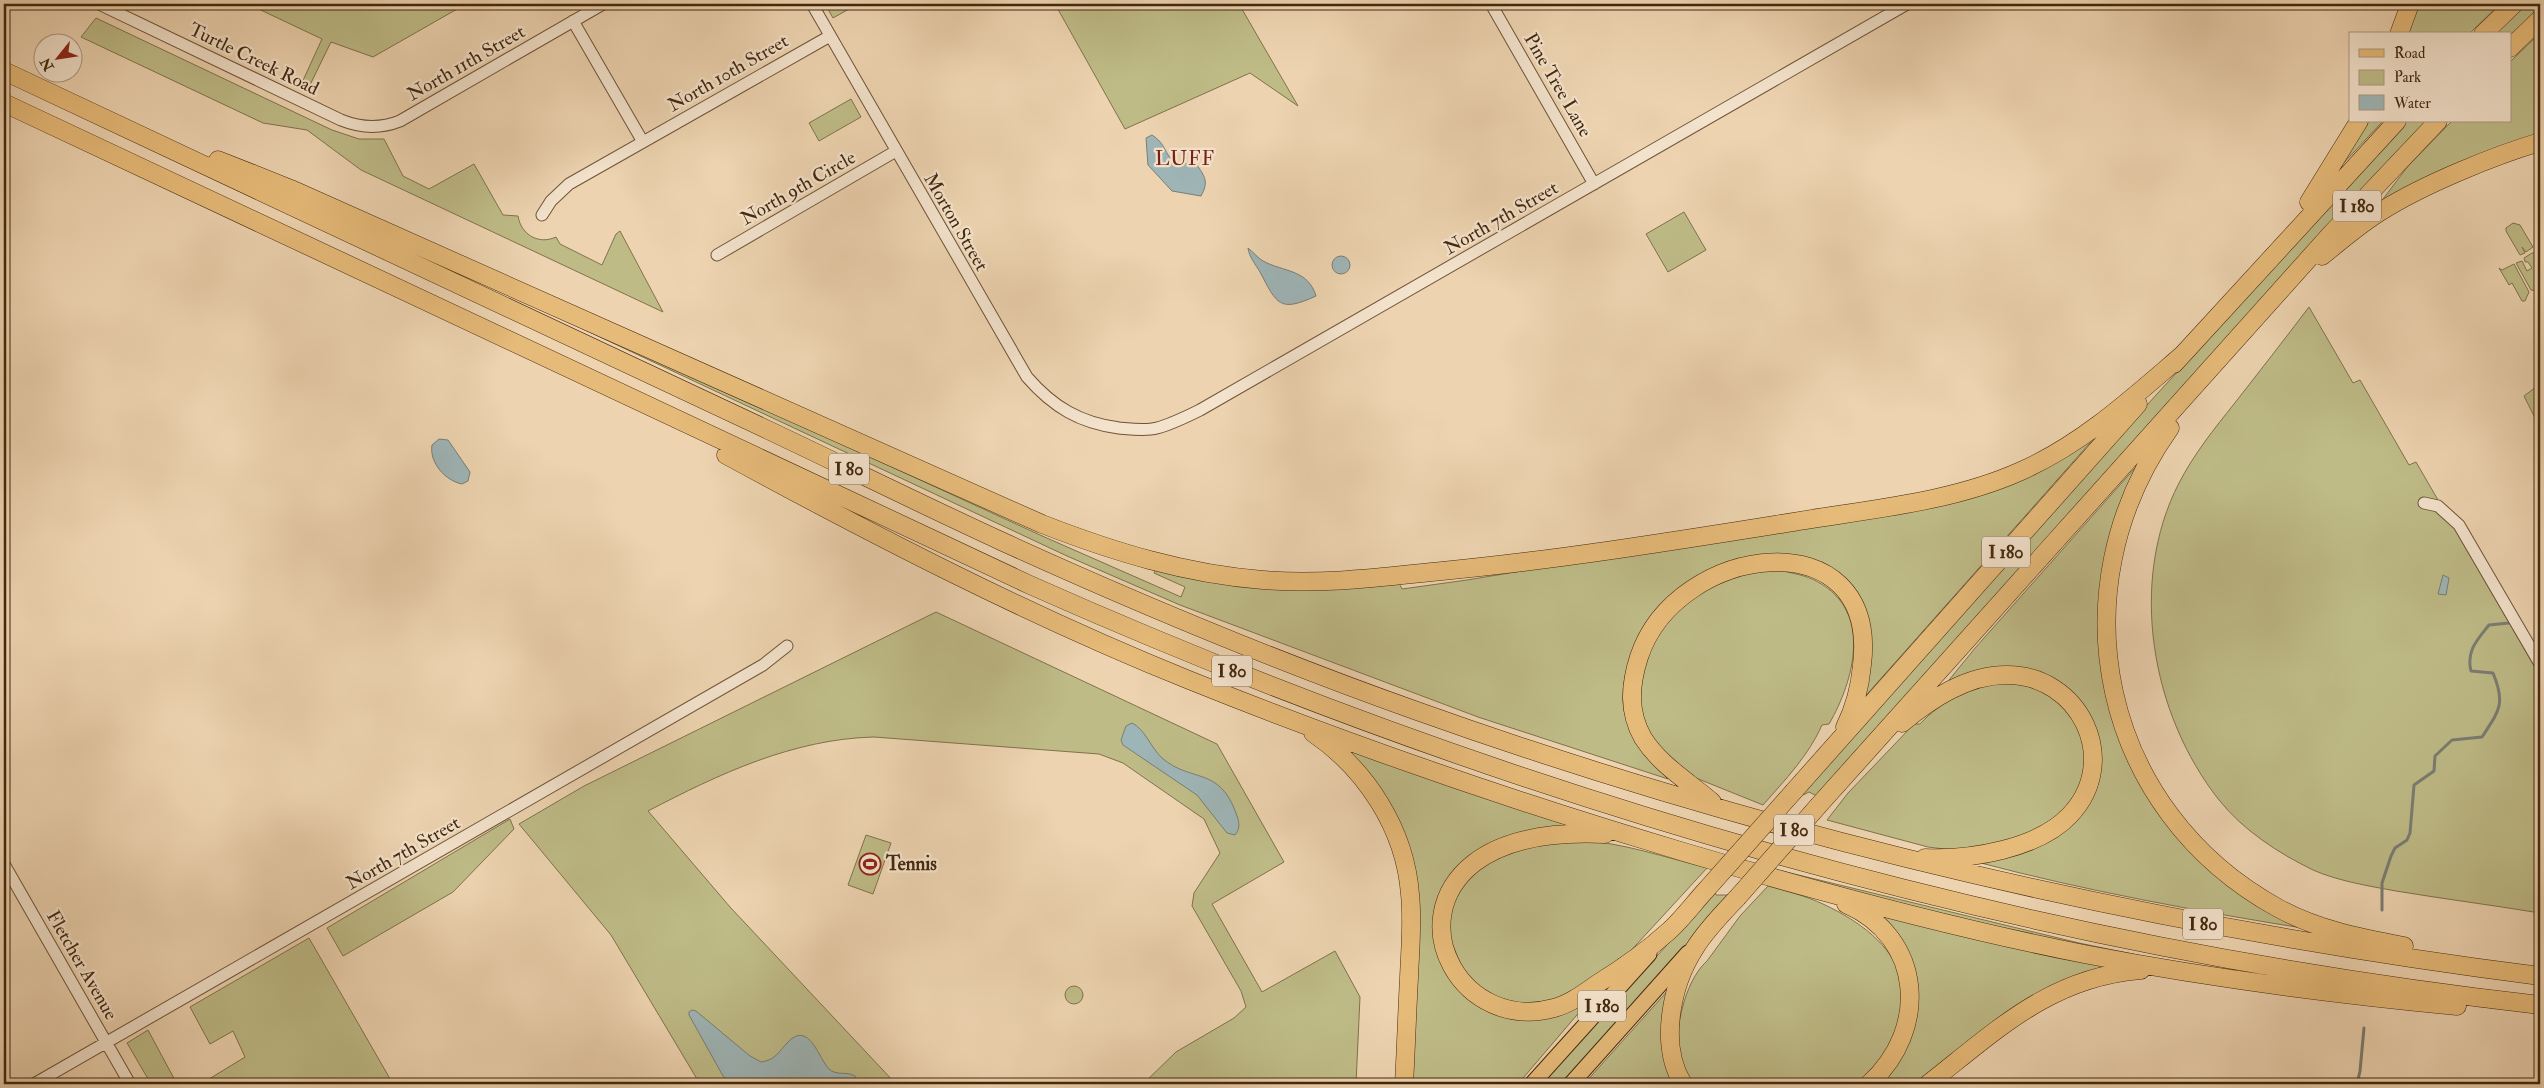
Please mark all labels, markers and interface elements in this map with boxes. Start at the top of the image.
street label: Turtle Creek Road [185,17,323,101]
street label: North 11th Street [403,20,529,106]
street label: North 10th Street [663,29,793,117]
street label: Pine Tree Lane [1519,29,1597,141]
north arrow [32,32,82,82]
legend [2349,32,2512,122]
text: Road [2394,44,2426,63]
text: N [36,54,58,75]
text: Park [2394,68,2421,87]
text: Water [2393,94,2431,113]
street label: North 9th Circle [736,145,860,231]
district label: LUFF [1155,146,1215,171]
street label: Morton Street [918,169,994,275]
street label: North 7th Street [1440,176,1562,260]
road number: I 180 [2333,190,2381,222]
road number: I 80 [829,454,869,484]
road number: I 180 [1982,536,2030,568]
road number: I 80 [1212,656,1252,686]
street label: North 7th Street [342,811,464,895]
road number: I 80 [1774,814,1814,846]
sports icon: Tennis [858,852,882,876]
place label: Tennis [885,852,937,876]
street label: Fletcher Avenue [41,906,123,1024]
road number: I 80 [2183,909,2223,940]
road number: I 180 [1578,990,1626,1021]

